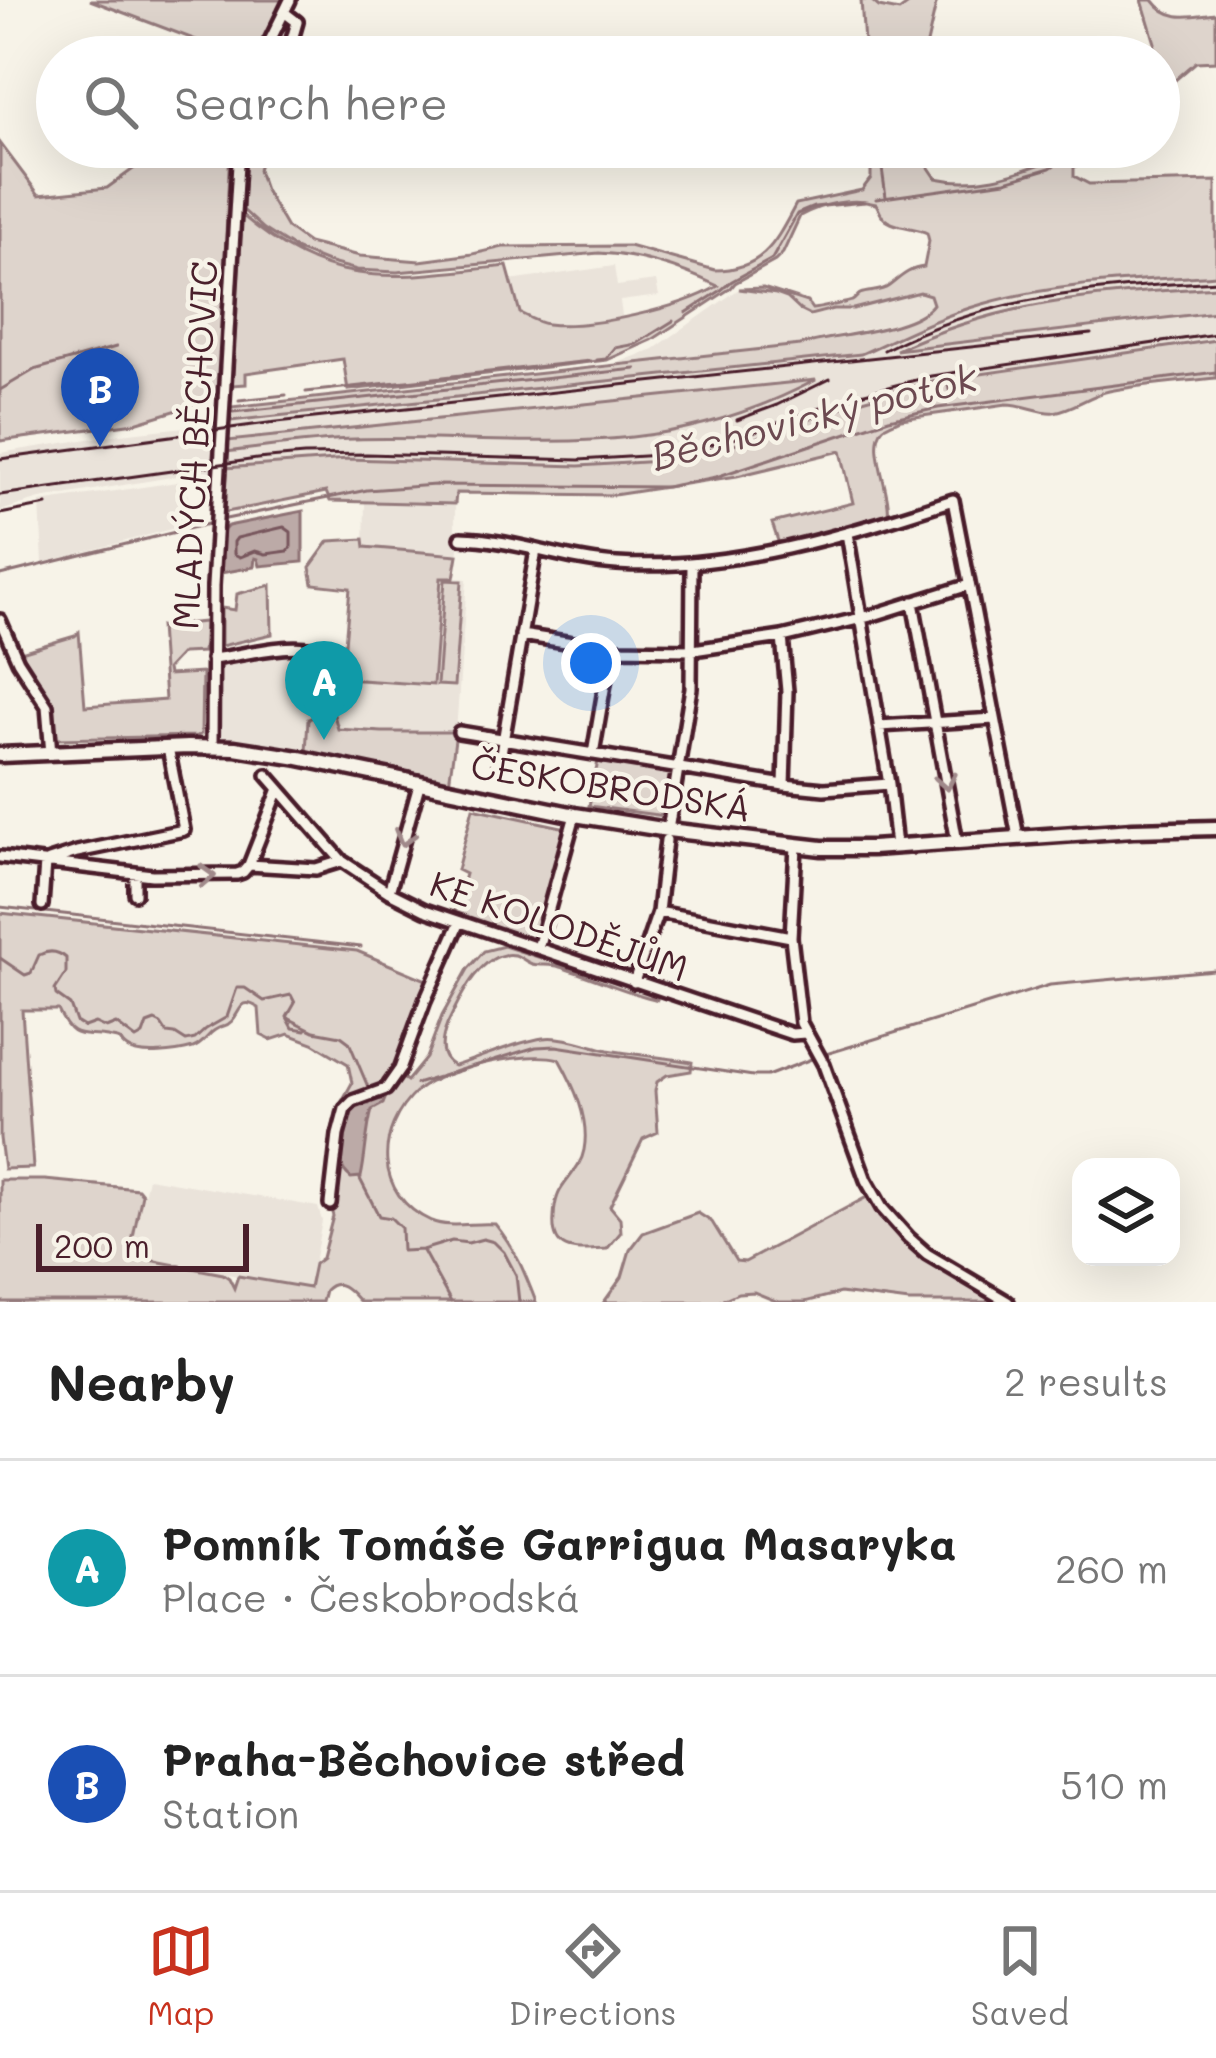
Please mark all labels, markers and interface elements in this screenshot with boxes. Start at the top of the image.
search box [36,36,1180,168]
icon: search [78,69,144,135]
text: Search here [174,73,448,131]
street label: MLADÝCH BĚCHOVIC [160,259,227,630]
pin: B [61,348,139,447]
water label: Běchovický potok [646,350,983,481]
your location [561,633,621,693]
pin: A [285,641,363,740]
street label: ČESKOBRODSKÁ [468,740,755,831]
one-way arrow [933,772,958,792]
one-way arrow [393,827,418,848]
street label: KE KOLODĚJŮM [424,858,695,991]
one-way arrow [198,863,217,889]
map controls [1072,1158,1180,1266]
button: layers [1072,1158,1180,1266]
scale bar [36,1218,249,1271]
text: 200 m [54,1223,150,1266]
text: Nearby [48,1347,235,1414]
text: 2 results [1004,1355,1168,1406]
text: Pomník Tomáše Garrigua Masaryka [162,1513,957,1571]
text: A [73,1542,101,1593]
text: 260 m [1055,1542,1168,1593]
text: Place · Českobrodská [162,1571,580,1622]
text: Praha-Běchovice střed [162,1729,685,1787]
text: B [74,1758,100,1809]
text: 510 m [1060,1758,1168,1809]
text: Station [162,1787,299,1838]
tab: Map [147,1918,214,2033]
tab: Directions [509,1918,676,2033]
tab: Saved [971,1918,1069,2033]

